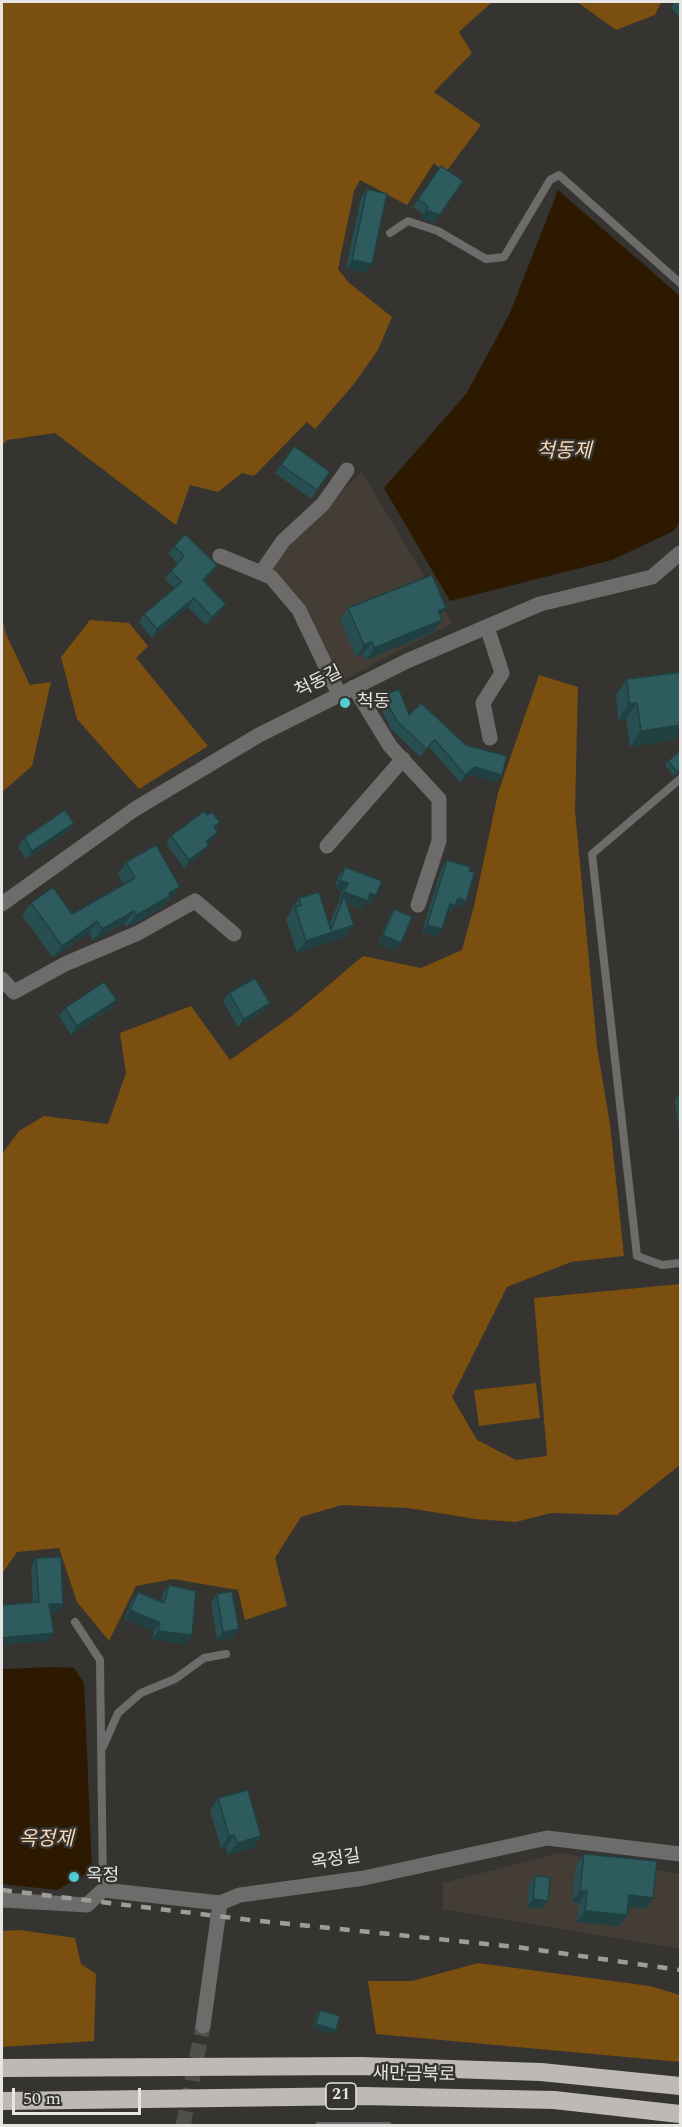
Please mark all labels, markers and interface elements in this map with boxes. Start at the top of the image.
water label: 척동제 [536,441,592,465]
street label: 척동길 [292,662,346,704]
place label: 척동 [357,692,390,714]
marker: 척동 [338,696,352,710]
water label: 옥정제 [18,1829,74,1853]
street label: 옥정길 [310,1846,362,1876]
place label: 옥정 [86,1866,119,1888]
marker: 옥정 [67,1870,81,1884]
street label: 새만금북로 [372,2064,456,2088]
scale bar [15,2076,144,2114]
road number: 21 [326,2083,356,2109]
text: 50 m [23,2085,61,2112]

